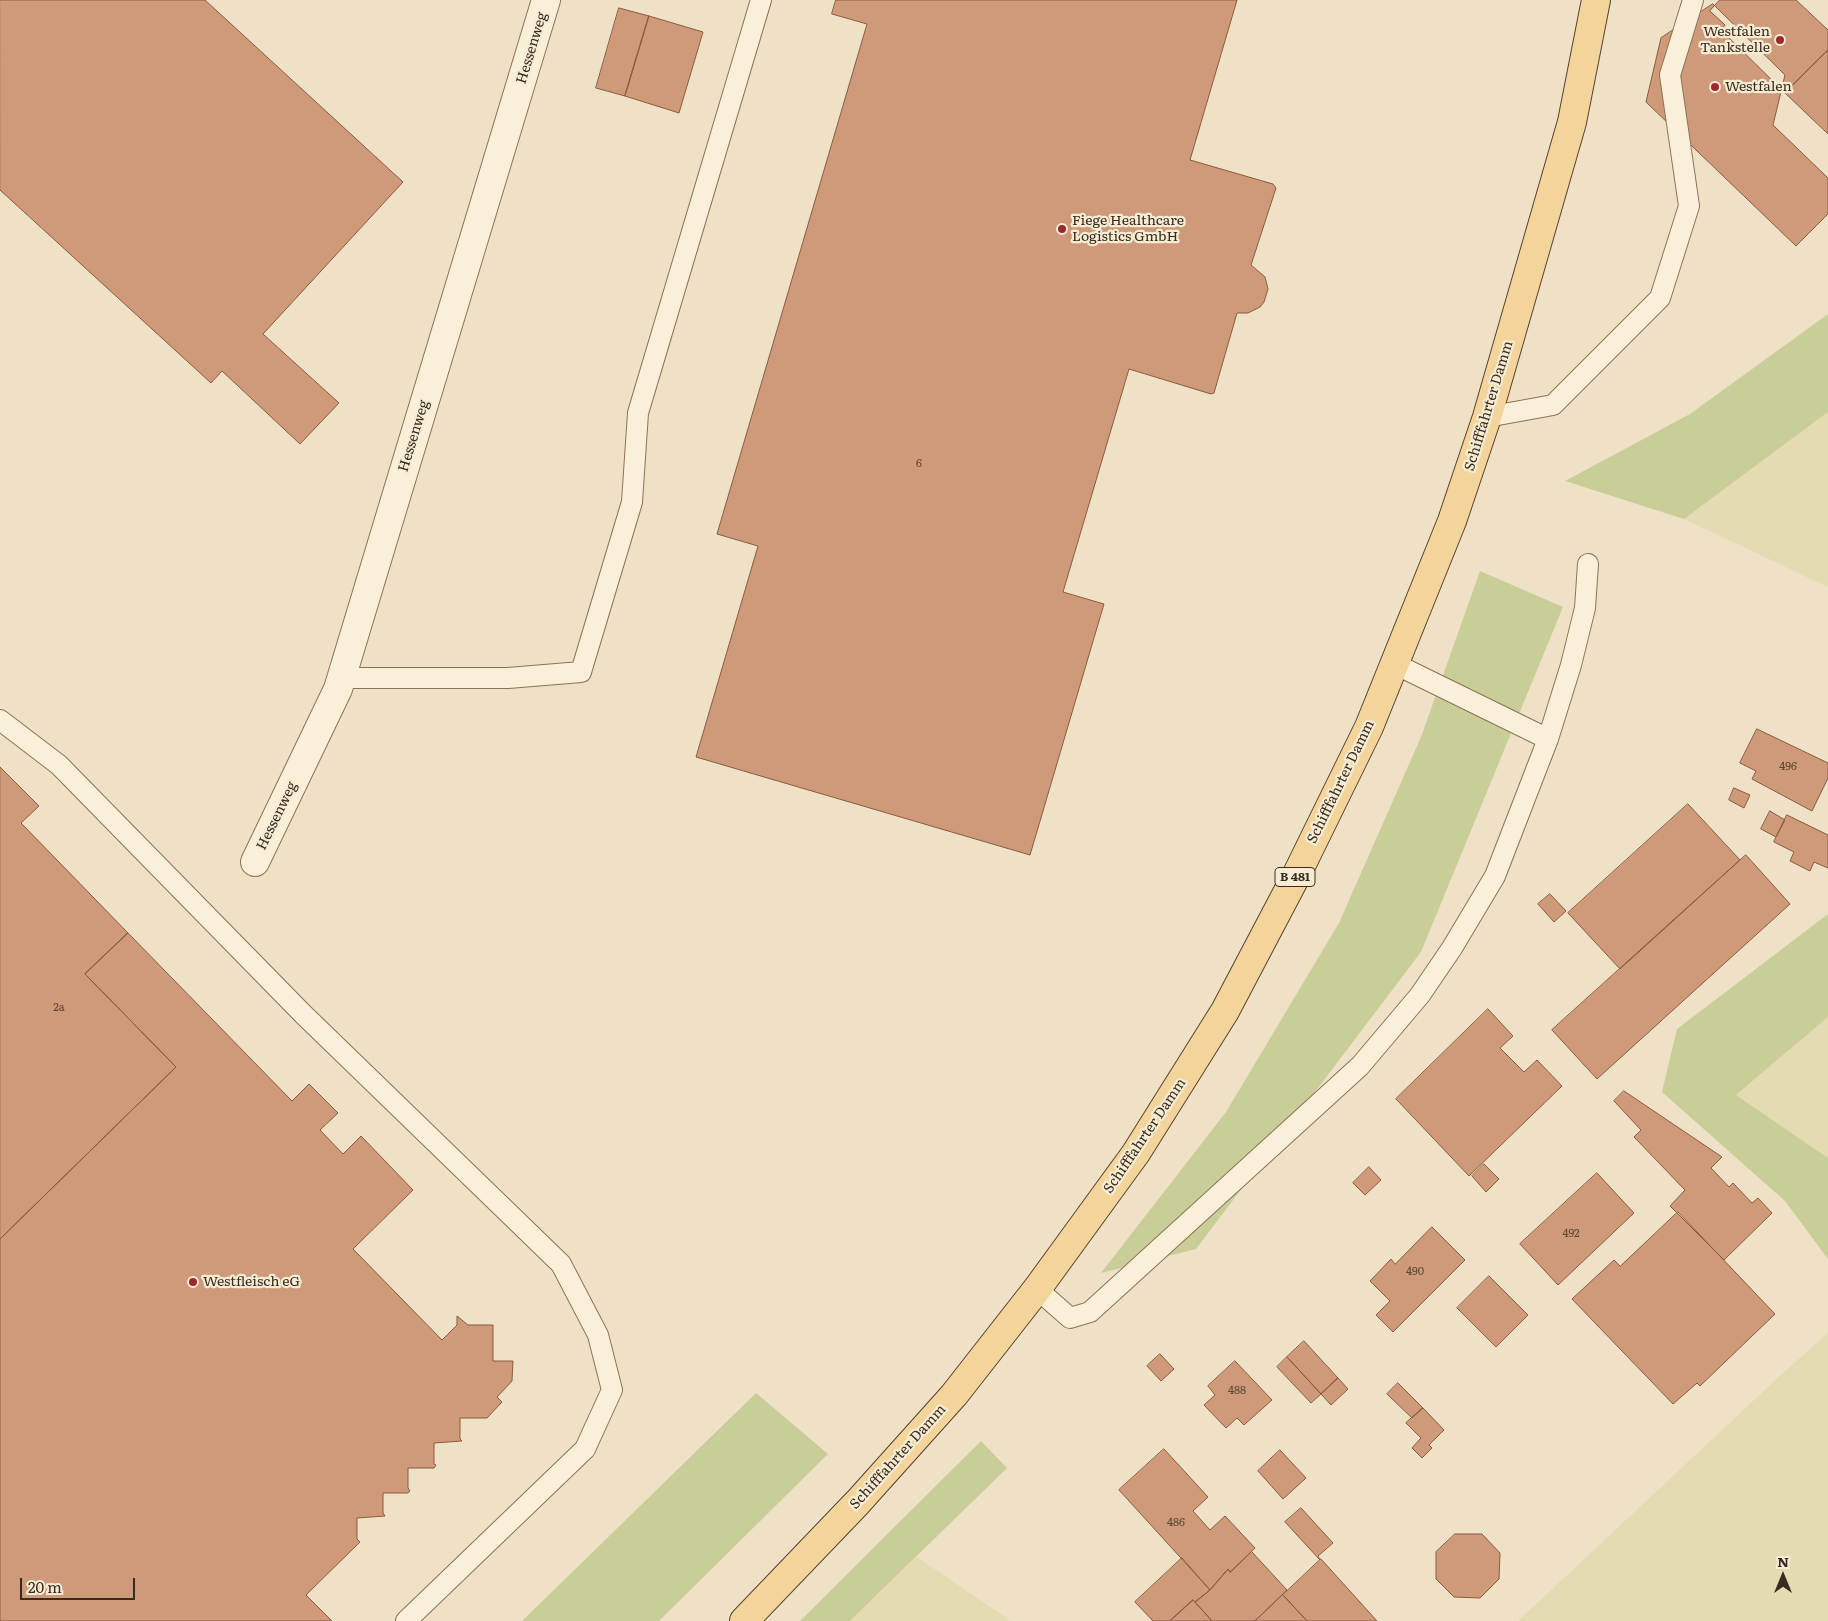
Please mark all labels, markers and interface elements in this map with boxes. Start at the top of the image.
street label: Hessenweg [513,10,551,86]
place label: Westfalen Tankstelle [1700,24,1770,56]
marker: Westfalen Tankstelle [1774,34,1786,46]
place label: Westfalen [1725,79,1792,95]
marker: Westfalen [1709,81,1721,93]
place label: Fiege Healthcare Logistics GmbH [1072,213,1184,246]
marker: Fiege Healthcare Logistics GmbH [1056,223,1068,235]
street label: Schifffahrter Damm [1461,339,1517,473]
street label: Hessenweg [395,398,433,474]
house number: 6 [916,457,922,471]
street label: Schifffahrter Damm [1304,718,1378,846]
house number: 496 [1779,760,1797,774]
street label: Hessenweg [253,779,301,853]
road number: B 481 [1275,868,1315,886]
house number: 2a [53,1001,65,1015]
street label: Schifffahrter Damm [1100,1075,1190,1197]
house number: 492 [1562,1227,1580,1241]
house number: 490 [1406,1265,1424,1279]
place label: Westfleisch eG [203,1274,300,1290]
marker: Westfleisch eG [187,1276,199,1288]
house number: 488 [1228,1384,1246,1398]
street label: Schifffahrter Damm [847,1401,949,1513]
house number: 486 [1167,1516,1185,1530]
north arrow [1758,1551,1808,1601]
text: N [1777,1551,1789,1571]
scale bar [22,1568,138,1600]
text: 20 m [28,1575,62,1598]

